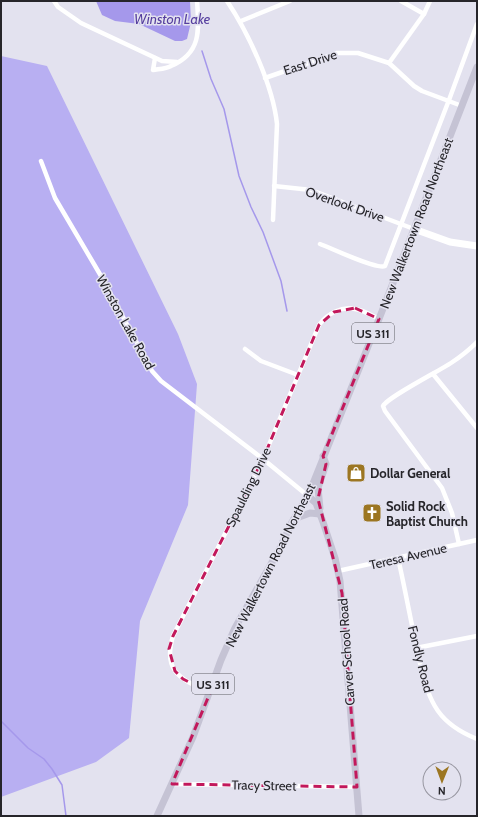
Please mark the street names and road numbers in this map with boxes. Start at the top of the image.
street label: East Drive [281,46,339,78]
street label: New Walkertown Road Northeast [376,135,456,311]
street label: Overlook Drive [304,183,387,225]
street label: Winston Lake Road [93,272,159,372]
road number: US 311 [352,323,394,343]
street label: Spaulding Drive [222,444,274,529]
street label: New Walkertown Road Northeast [222,480,319,650]
street label: Teresa Avenue [368,539,449,573]
street label: Carver School Road [334,598,358,706]
street label: Fondly Road [405,624,437,694]
road number: US 311 [192,674,234,694]
street label: Tracy Street [231,776,297,794]

